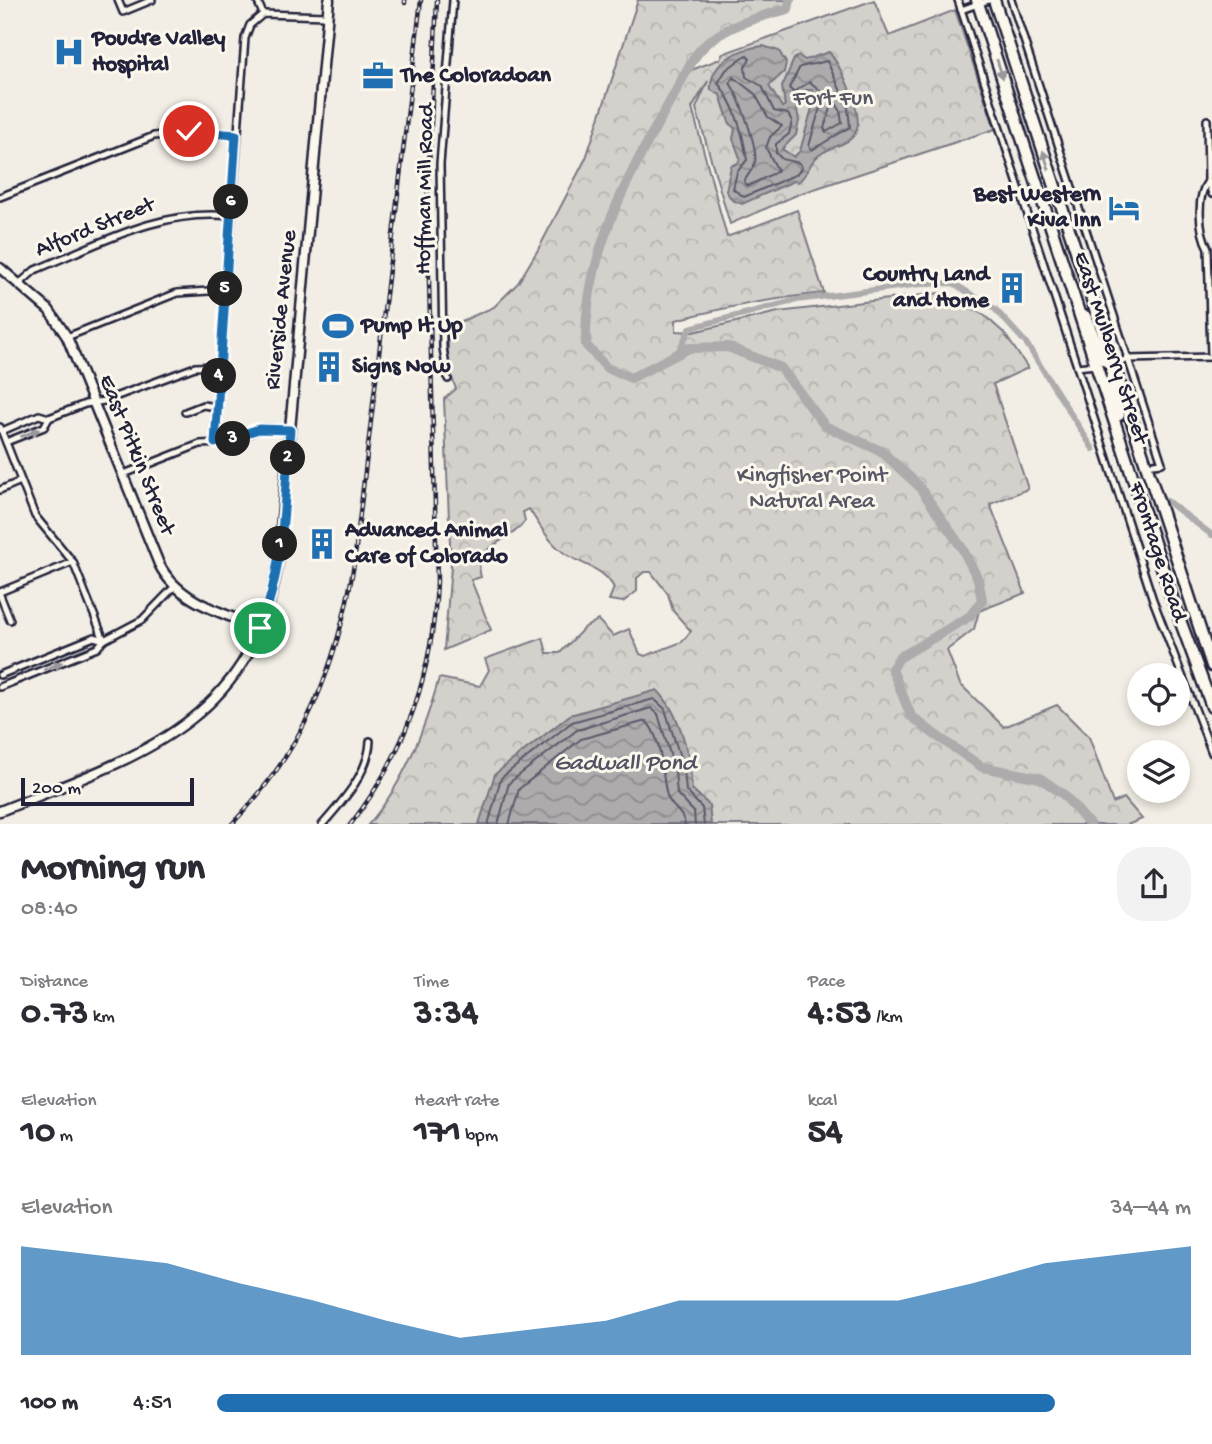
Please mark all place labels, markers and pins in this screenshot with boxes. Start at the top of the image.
place label: Poudre Valley Hospital [90,26,226,79]
hospital icon: Poudre Valley Hospital [52,35,86,69]
office icon: The Coloradoan [361,59,395,93]
place label: The Coloradoan [399,63,552,90]
pin [159,101,219,161]
place label: Best Western Kiva Inn [973,182,1102,235]
pin: 6 [214,184,248,220]
hotel icon: Best Western Kiva Inn [1107,191,1141,225]
place label: Country Land and Home [863,262,992,315]
building icon: Country Land and Home [995,271,1029,305]
pin: 5 [208,272,243,306]
sports icon: Pump It Up [321,309,355,343]
place label: Pump It Up [359,313,463,340]
building icon: Signs Now [312,350,346,384]
place label: Signs Now [352,354,452,381]
pin: 4 [202,358,236,394]
pin: 3 [216,422,250,457]
pin: 2 [270,440,306,476]
place label: Advanced Animal Care of Colorado [344,518,508,571]
pin: 1 [262,526,298,562]
building icon: Advanced Animal Care of Colorado [305,527,339,561]
pin [230,598,290,658]

